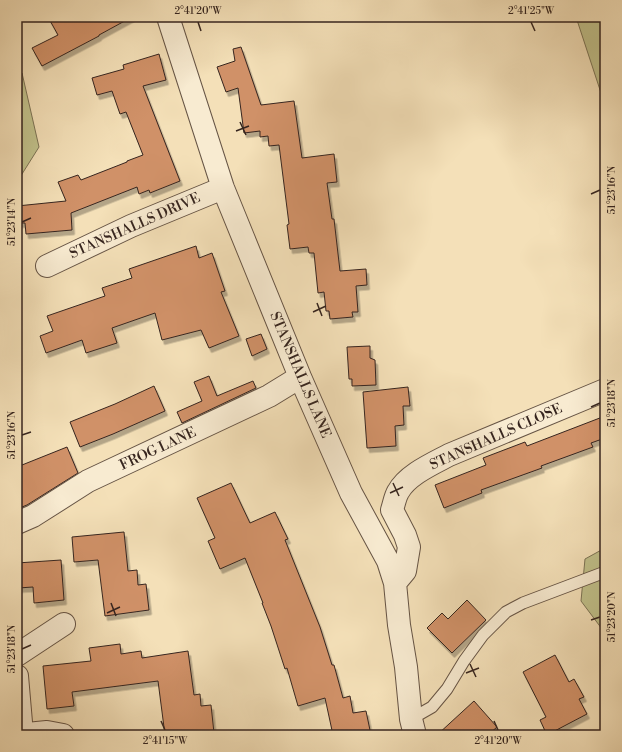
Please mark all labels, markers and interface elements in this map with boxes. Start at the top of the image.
text: 2°41'20"W [174,5,223,17]
text: 2°41'25"W [508,5,555,17]
text: 51°23'16"N [606,165,618,214]
street label: STANSHALLS DRIVE [67,189,203,263]
text: 51°23'14"N [6,197,18,246]
street label: STANSHALLS LANE [265,309,335,441]
text: 51°23'18"N [606,378,618,427]
street label: STANSHALLS CLOSE [427,400,565,474]
text: 51°23'16"N [6,410,18,459]
street label: FROG LANE [117,423,199,475]
text: 51°23'20"N [606,591,618,642]
text: 51°23'18"N [6,624,18,673]
text: 2°41'15"W [143,735,188,747]
text: 2°41'20"W [474,735,523,747]

